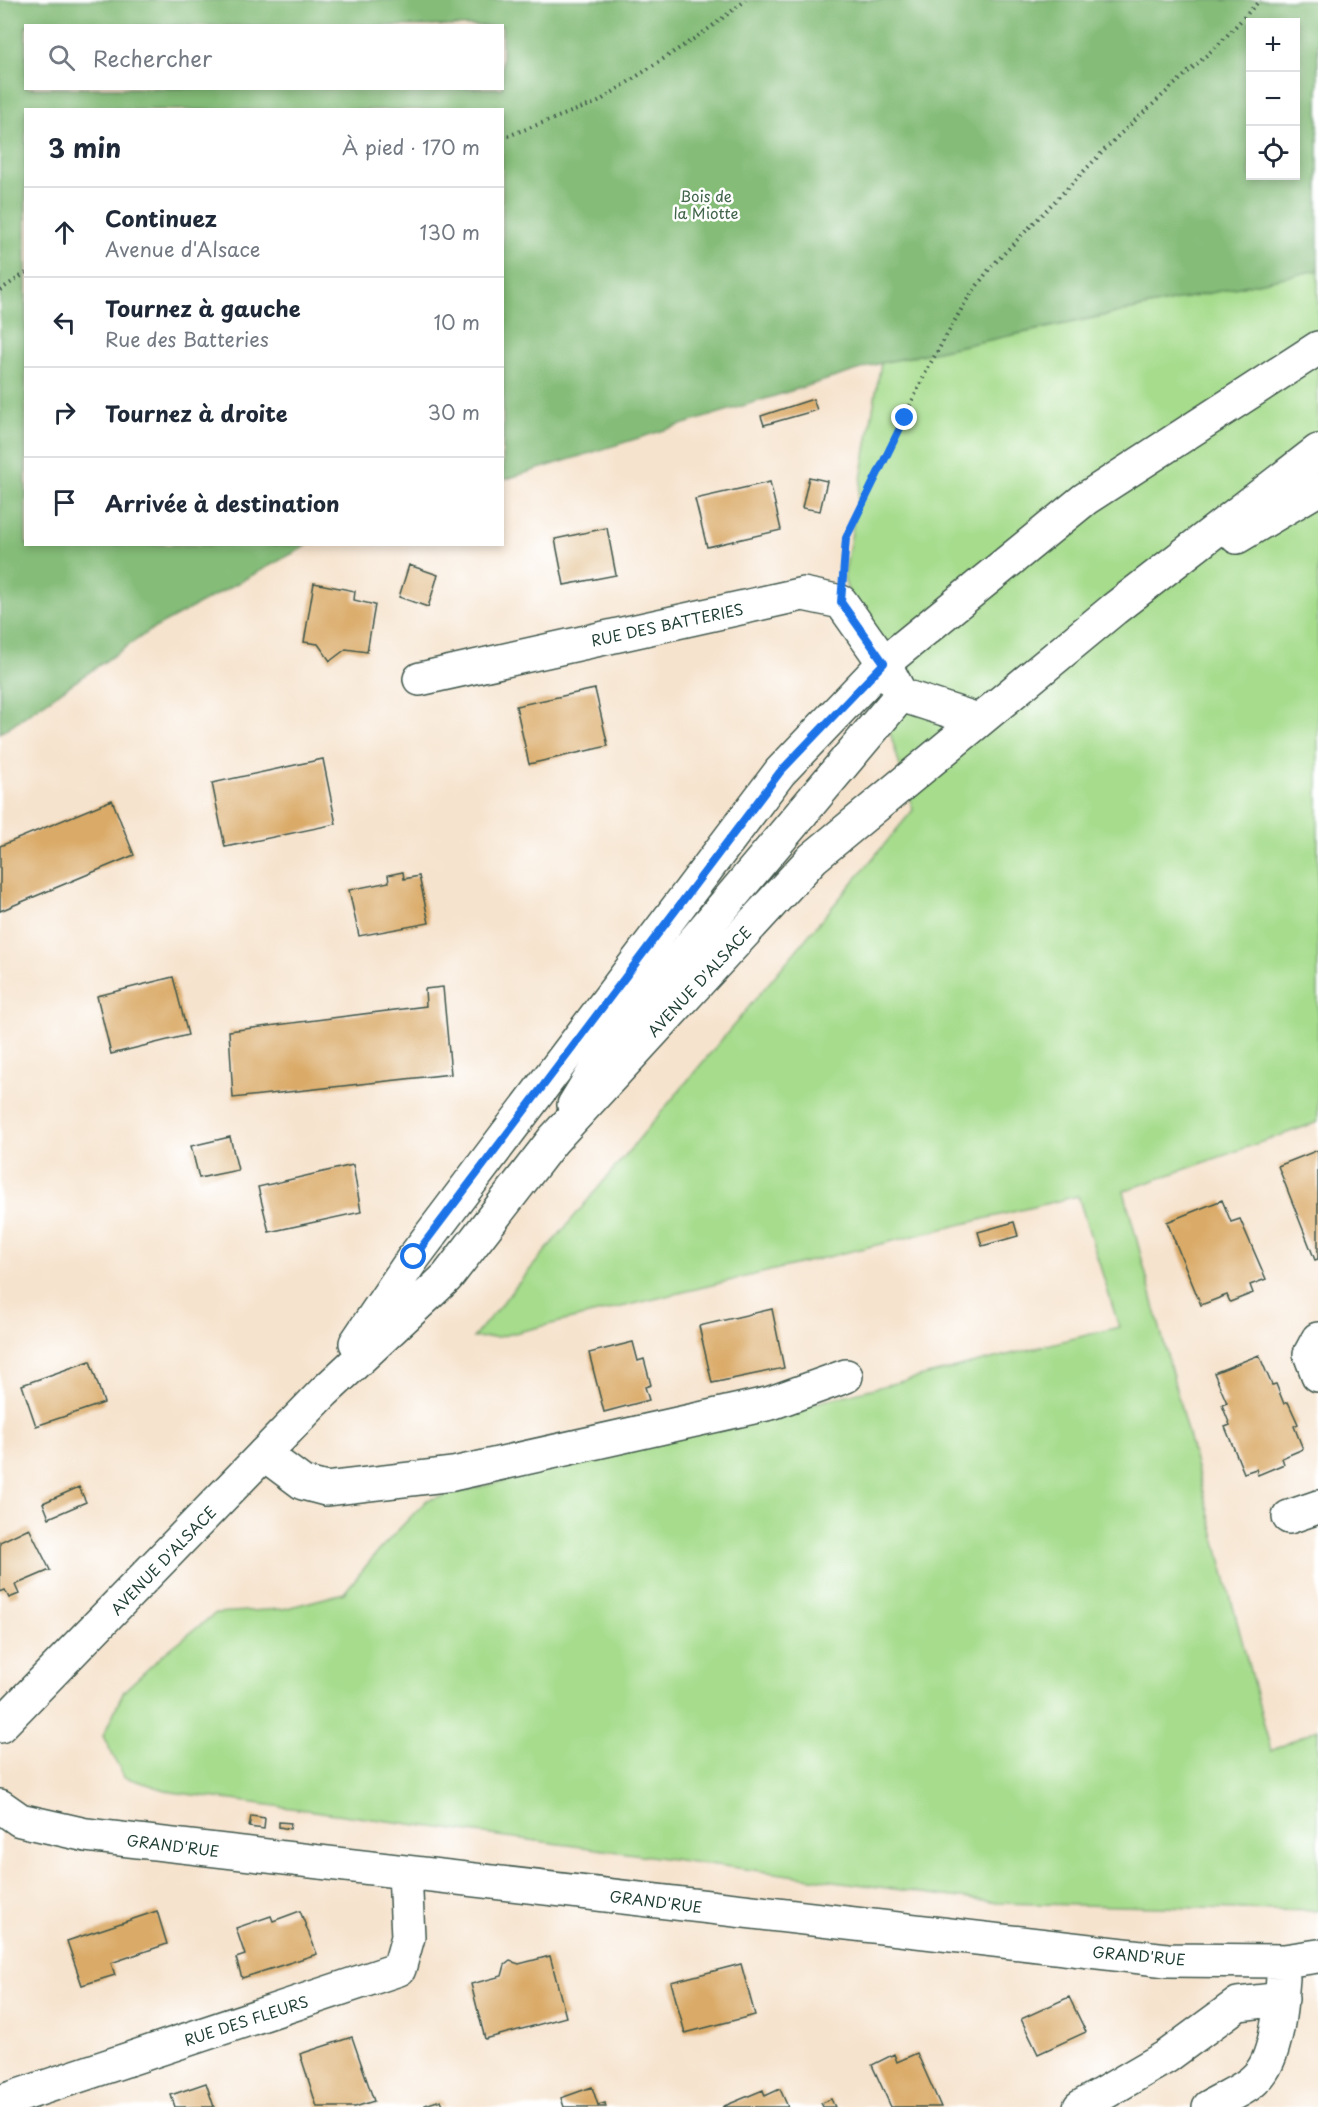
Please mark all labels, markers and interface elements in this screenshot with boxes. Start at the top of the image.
map controls [1246,18,1300,180]
button: + [1246,18,1300,72]
search box [24,24,504,90]
icon: search [45,41,78,74]
text: Rechercher [93,41,212,74]
button: − [1246,72,1300,126]
button: locate [1246,126,1300,180]
text: 3 min [48,128,121,167]
text: À pied · 170 m [342,132,480,162]
park label: Bois de la Miotte [674,184,739,224]
text: Continuez [105,201,217,234]
icon: ahead [48,216,81,249]
text: 130 m [420,217,480,247]
text: Avenue d'Alsace [105,234,260,264]
text: Tournez à gauche [105,291,301,324]
icon: left [48,306,81,339]
text: 10 m [433,307,480,337]
text: Rue des Batteries [105,324,269,354]
icon: right [48,396,81,429]
text: Tournez à droite [105,396,288,429]
text: 30 m [427,397,480,427]
route end [891,404,917,430]
icon: arrive [48,486,81,519]
text: Arrivée à destination [105,486,339,519]
street label: RUE DES BATTERIES [589,597,745,651]
street label: AVENUE D'ALSACE [642,921,756,1041]
route start [400,1243,426,1269]
street label: AVENUE D'ALSACE [105,1500,221,1620]
street label: GRAND'RUE [125,1828,221,1862]
street label: GRAND'RUE [608,1884,704,1918]
street label: GRAND'RUE [1092,1939,1186,1971]
street label: RUE DES FLEURS [181,1989,311,2051]

